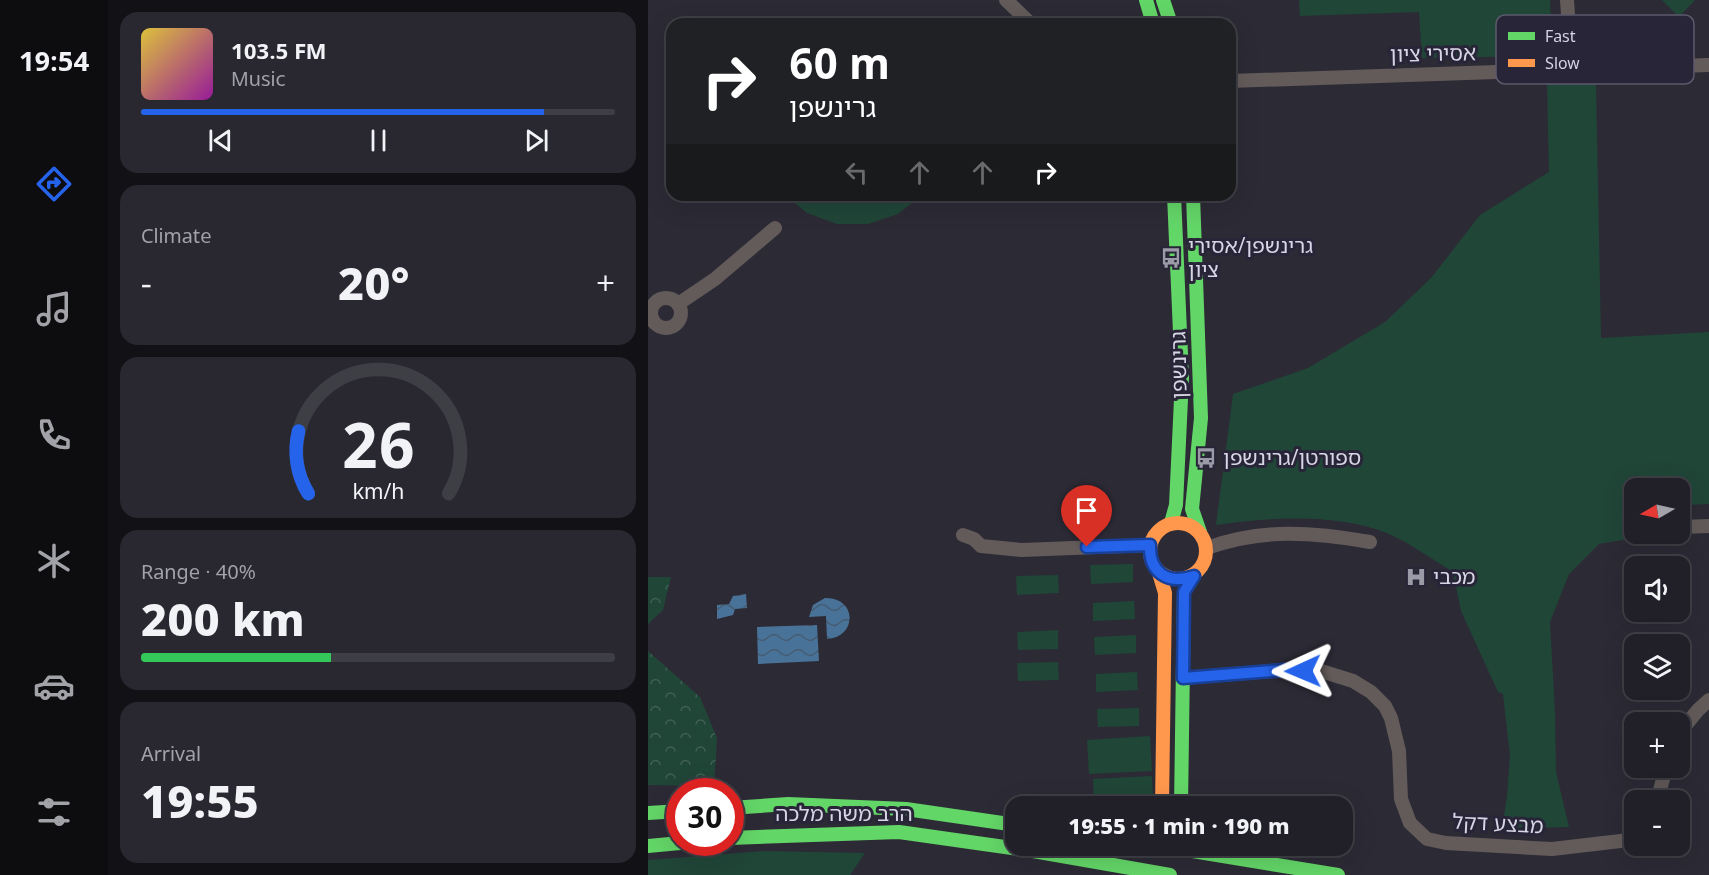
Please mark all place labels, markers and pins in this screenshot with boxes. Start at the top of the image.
place label: גרינשפן/אסירי ציון [1188,231,1313,283]
bus stop icon: גרינשפן/אסירי ציון [1159,246,1183,270]
place label: ספורטן/גרינשפן [1223,443,1361,471]
bus stop icon: ספורטן/גרינשפן [1194,446,1218,470]
pin [1061,485,1112,547]
place label: מכבי [1433,562,1476,590]
hospital icon: מכבי [1404,565,1428,589]

